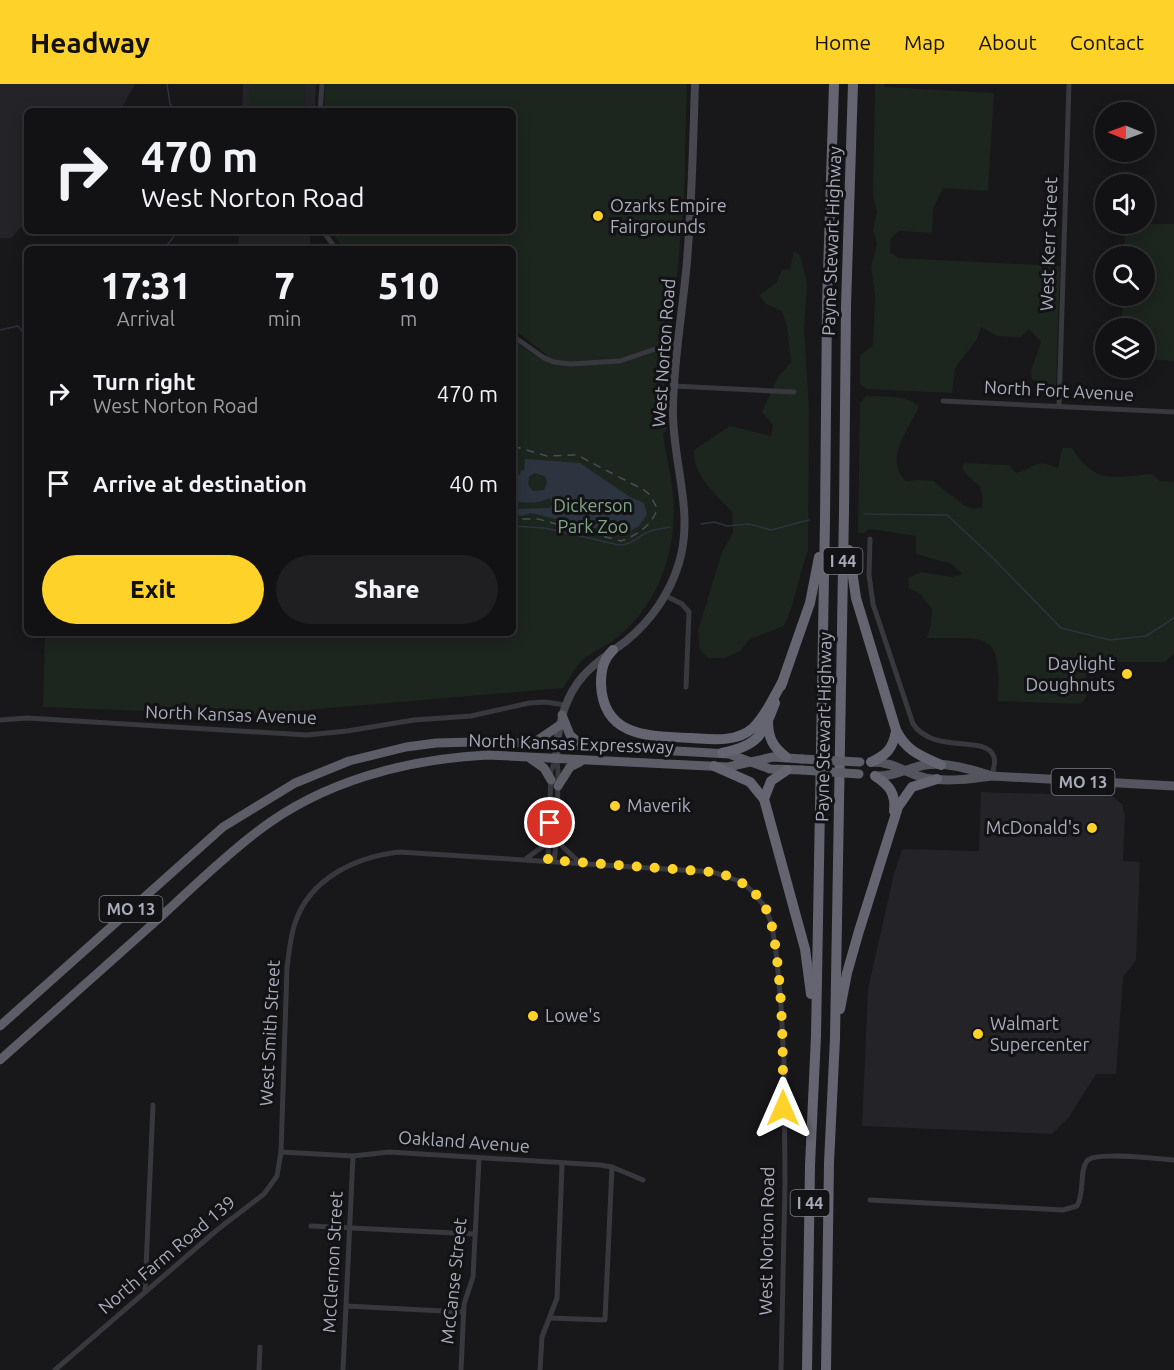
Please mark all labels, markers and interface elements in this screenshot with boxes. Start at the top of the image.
text: Headway [30,27,150,58]
text: Home [814,30,871,54]
text: Map [904,30,945,54]
text: About [978,30,1037,54]
text: Contact [1070,30,1144,54]
north arrow [1095,102,1155,162]
map controls [1095,102,1155,378]
icon: right [42,132,120,210]
text: 470 m [141,133,258,180]
street label: Payne Stewart Highway [818,145,844,336]
button: sound [1095,174,1155,234]
street label: West Kerr Street [1036,177,1060,311]
text: West Norton Road [141,182,364,212]
place label: Ozarks Empire Fairgrounds [610,195,727,236]
marker: Ozarks Empire Fairgrounds [591,209,605,223]
button: search [1095,246,1155,306]
text: 17:31 [101,265,191,306]
text: 7 [274,265,295,306]
text: 510 [378,265,439,306]
street label: West Norton Road [648,278,678,428]
text: Arrival [117,307,175,330]
text: min [268,307,301,330]
text: m [400,307,417,330]
button: layers [1095,318,1155,378]
text: Turn right [93,369,195,394]
street label: North Fort Avenue [983,376,1135,404]
icon: right [42,377,75,410]
text: 470 m [437,381,498,406]
text: West Norton Road [93,394,259,417]
icon: arrive [42,467,75,500]
text: Arrive at destination [93,471,307,496]
text: 40 m [449,471,498,496]
park label: Dickerson Park Zoo [553,495,633,536]
road number: I 44 [824,548,862,574]
button: Exit [42,555,264,624]
button: Share [276,555,498,624]
street label: Payne Stewart Highway [811,632,835,822]
place label: Daylight Doughnuts [1025,653,1115,694]
marker: Daylight Doughnuts [1120,667,1134,681]
street label: North Kansas Avenue [145,701,317,727]
street label: North Kansas Expressway [468,729,674,757]
road number: MO 13 [1052,769,1114,795]
place label: Maverik [627,795,691,815]
pin [524,797,575,848]
marker: Maverik [608,799,622,813]
icon: arrive [533,806,566,839]
place label: McDonald's [986,817,1080,837]
marker: McDonald's [1085,821,1099,835]
road number: MO 13 [100,896,162,922]
street label: West Smith Street [255,959,283,1107]
place label: Lowe's [545,1005,601,1025]
marker: Lowe's [526,1009,540,1023]
place label: Walmart Supercenter [990,1013,1089,1054]
marker: Walmart Supercenter [971,1027,985,1041]
position arrow [751,1076,815,1140]
street label: Oakland Avenue [398,1126,531,1156]
street label: West Norton Road [755,1166,777,1316]
road number: I 44 [790,1190,830,1216]
street label: North Farm Road 139 [94,1191,239,1317]
street label: McClernon Street [318,1191,346,1333]
street label: McCanse Street [436,1217,470,1345]

